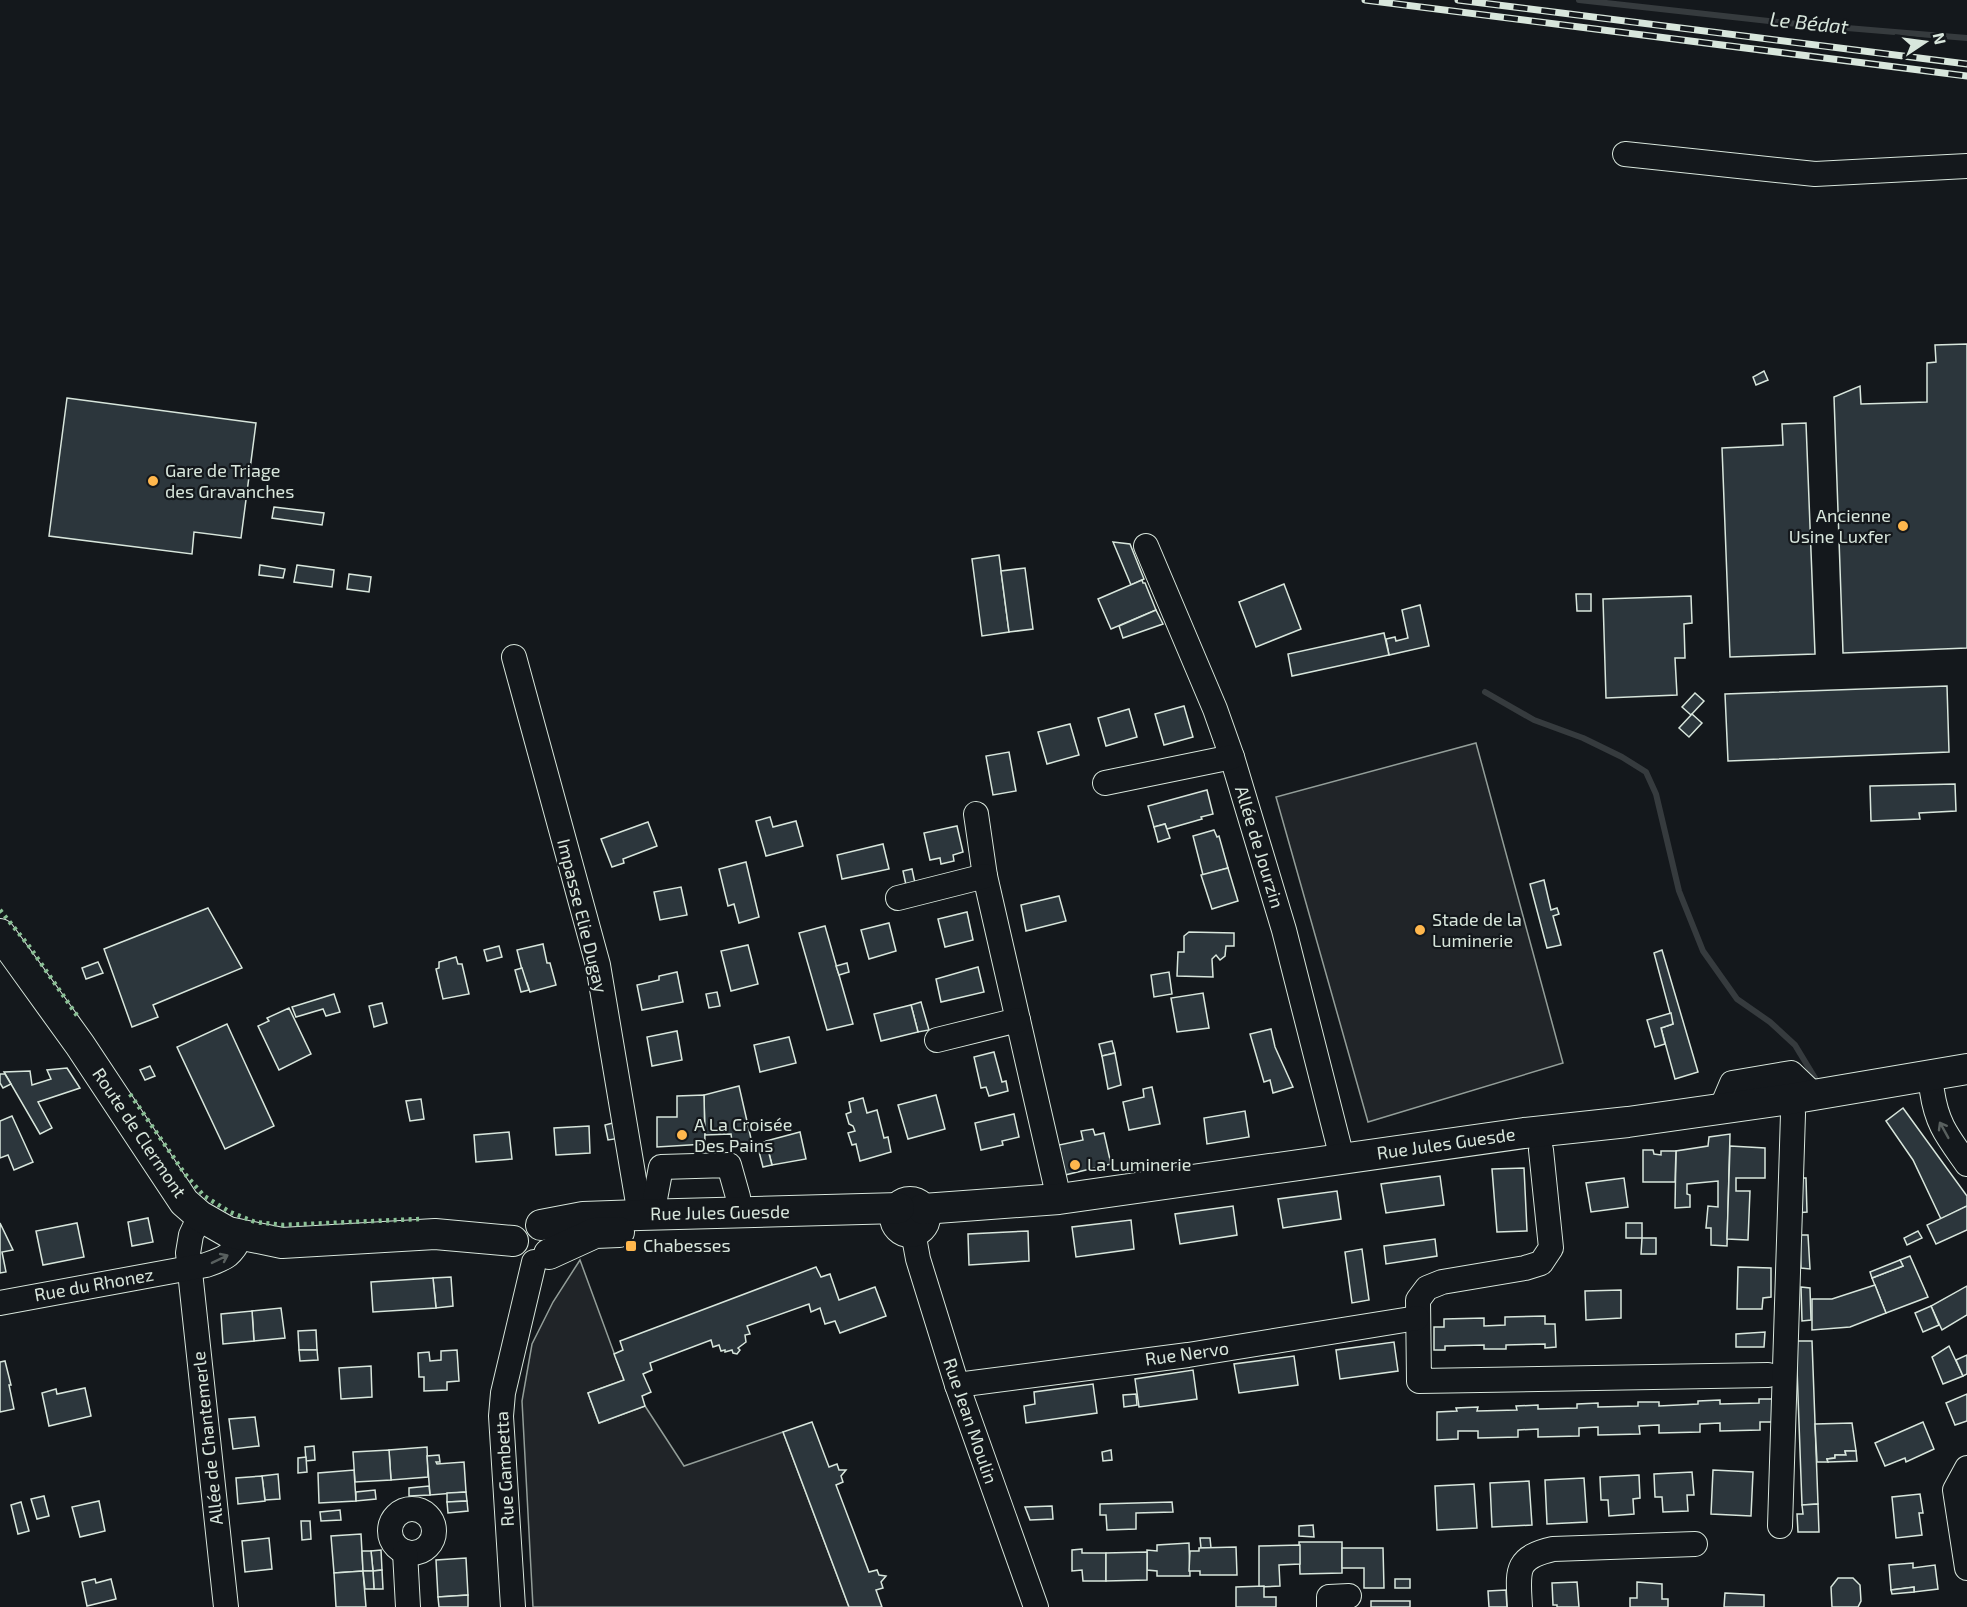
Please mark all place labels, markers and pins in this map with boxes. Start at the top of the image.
place label: Gare de Triage des Gravanches [165,459,294,502]
marker: Gare de Triage des Gravanches [146,474,160,488]
place label: Ancienne Usine Luxfer [1789,504,1891,547]
marker: Ancienne Usine Luxfer [1896,519,1910,533]
place label: Stade de la Luminerie [1432,908,1522,951]
marker: Stade de la Luminerie [1413,923,1427,937]
place label: A La Croisée Des Pains [694,1113,792,1156]
marker: A La Croisée Des Pains [675,1128,689,1142]
place label: La Luminerie [1087,1153,1191,1175]
marker: La Luminerie [1068,1158,1082,1172]
place label: Chabesses [643,1234,731,1256]
marker: Chabesses [624,1239,638,1253]

